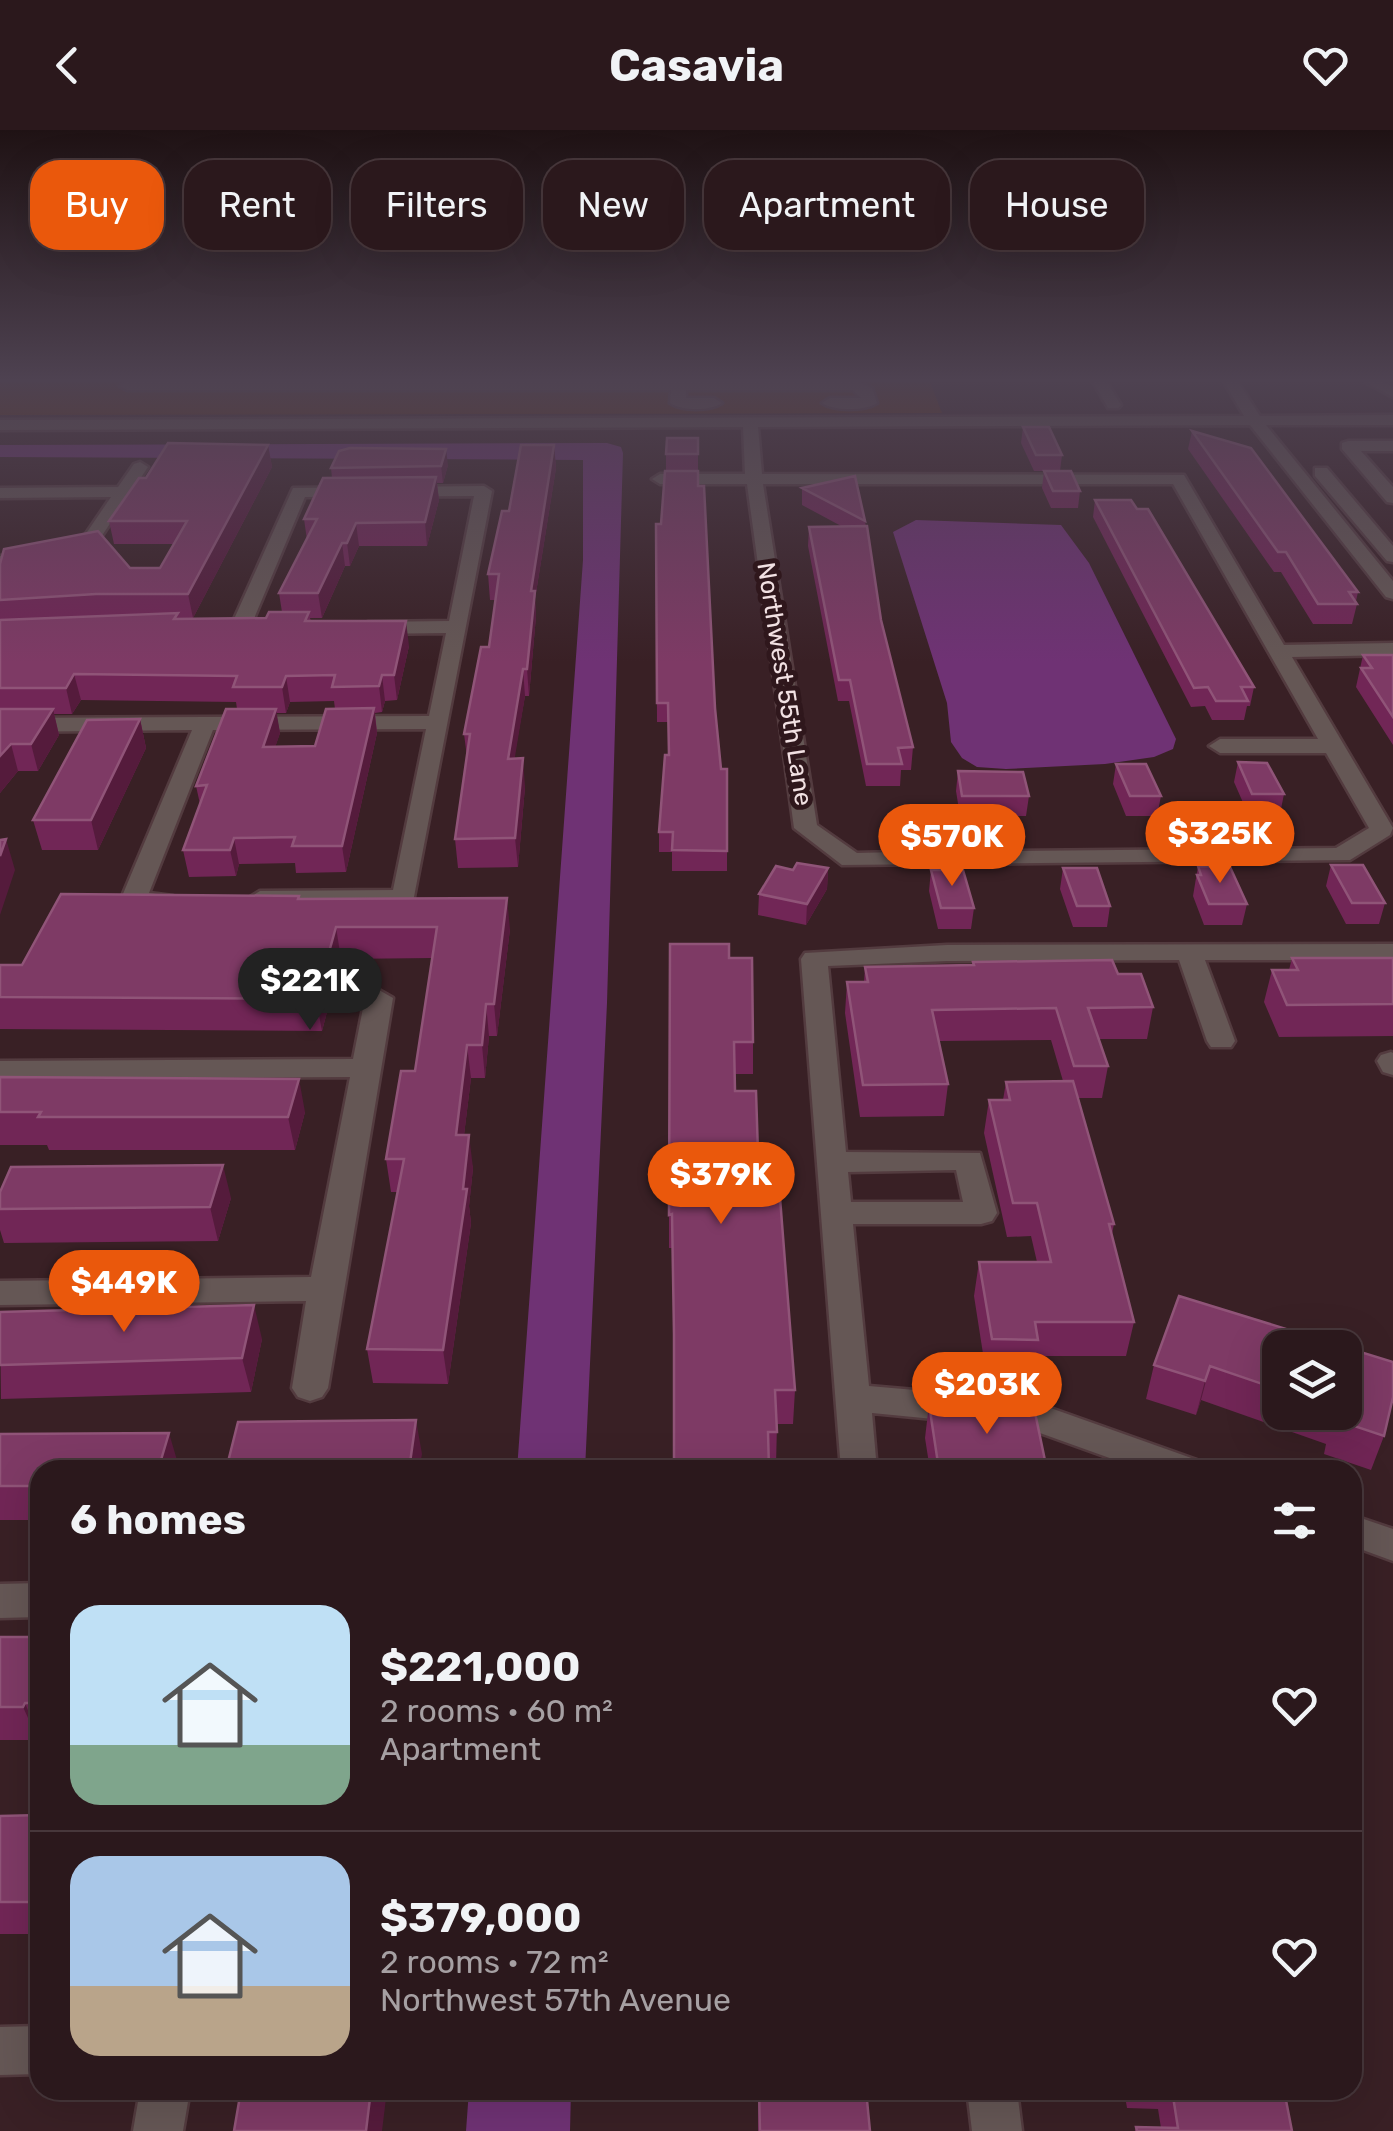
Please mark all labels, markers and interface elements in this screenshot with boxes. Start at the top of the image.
icon: back [40,38,95,93]
icon: heart [1298,38,1353,93]
text: Casavia [609,39,784,92]
chip: Buy [30,160,164,250]
chip: Rent [184,160,331,250]
chip: Filters [351,160,523,250]
chip: New [543,160,684,250]
chip: Apartment [704,160,950,250]
chip: House [970,160,1144,250]
street label: Northwest 55th Lane [751,560,819,808]
pin: $325K [1150,801,1290,886]
pin: $570K [882,804,1022,889]
text: $325K [1167,814,1273,852]
text: $570K [900,817,1004,855]
pin: $221K [240,948,380,1033]
text: $221K [260,961,360,999]
pin: $379K [651,1142,791,1227]
text: $379K [670,1155,772,1193]
pin: $449K [54,1250,194,1335]
text: $449K [71,1263,177,1301]
map controls [1262,1330,1362,1430]
button: layers [1262,1330,1362,1430]
pin: $203K [917,1352,1057,1437]
text: $203K [934,1365,1040,1403]
icon: filters [1267,1493,1322,1548]
text: 6 homes [70,1495,246,1545]
text: $221,000 [380,1642,581,1692]
icon: home [150,1645,270,1765]
icon: heart [1267,1678,1322,1733]
text: 2 rooms · 60 m² [380,1692,613,1730]
text: Apartment [380,1730,541,1768]
text: $379,000 [380,1893,582,1943]
icon: home [150,1896,270,2016]
icon: heart [1267,1929,1322,1984]
text: 2 rooms · 72 m² [380,1943,609,1981]
text: Northwest 57th Avenue [380,1981,731,2019]

